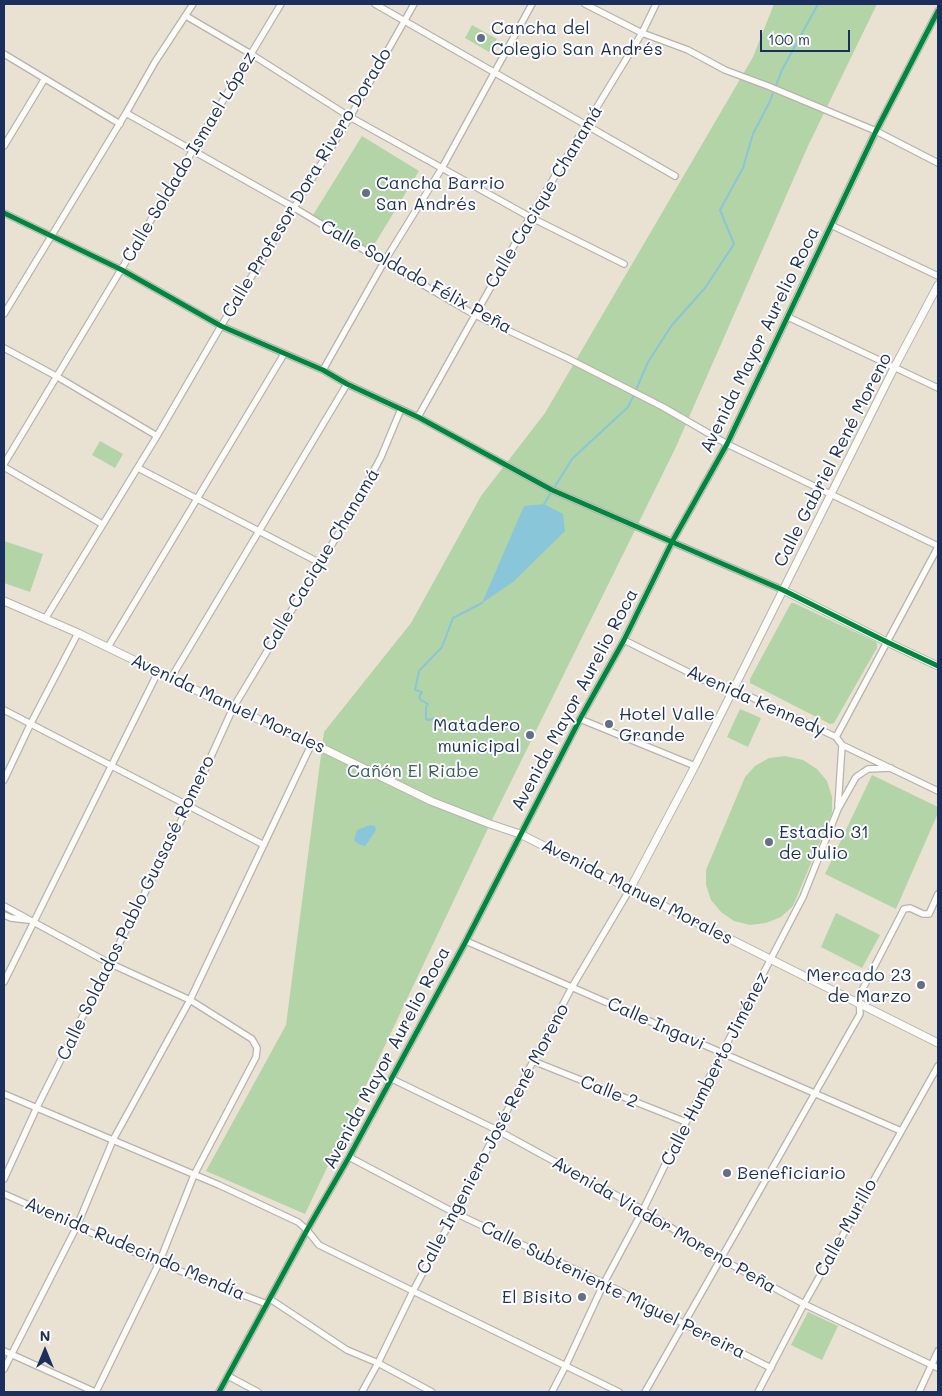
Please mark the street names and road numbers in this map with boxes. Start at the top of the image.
street label: Calle Profesor Dora Rivero Dorado [218,44,396,322]
street label: Calle Soldado Ismael López [117,48,261,266]
street label: Calle Cacique Chanamá [481,102,607,292]
street label: Calle Soldado Félix Peña [317,215,515,339]
street label: Avenida Mayor Aurelio Roca [696,224,824,456]
street label: Calle Gabriel René Moreno [769,349,897,571]
street label: Calle Cacique Chanamá [258,465,384,655]
street label: Avenida Mayor Aurelio Roca [507,585,643,815]
street label: Avenida Manuel Morales [128,649,328,759]
street label: Avenida Kennedy [683,661,829,741]
street label: Calle Soldados Pablo Guasasé Romero [53,752,219,1064]
street label: Avenida Manuel Morales [538,834,736,950]
street label: Avenida Mayor Aurelio Roca [319,943,455,1173]
street label: Calle Humberto Jiménez [657,968,773,1170]
street label: Calle Ingavi [604,993,708,1055]
street label: Calle Ingeniero José René Moreno [412,1000,574,1278]
street label: Calle 2 [577,1071,641,1113]
street label: Avenida Viador Moreno Peña [548,1152,780,1298]
street label: Calle Murillo [810,1175,882,1281]
street label: Avenida Rudecindo Mendía [22,1193,248,1305]
street label: Calle Subteniente Miguel Pereira [477,1216,749,1364]

